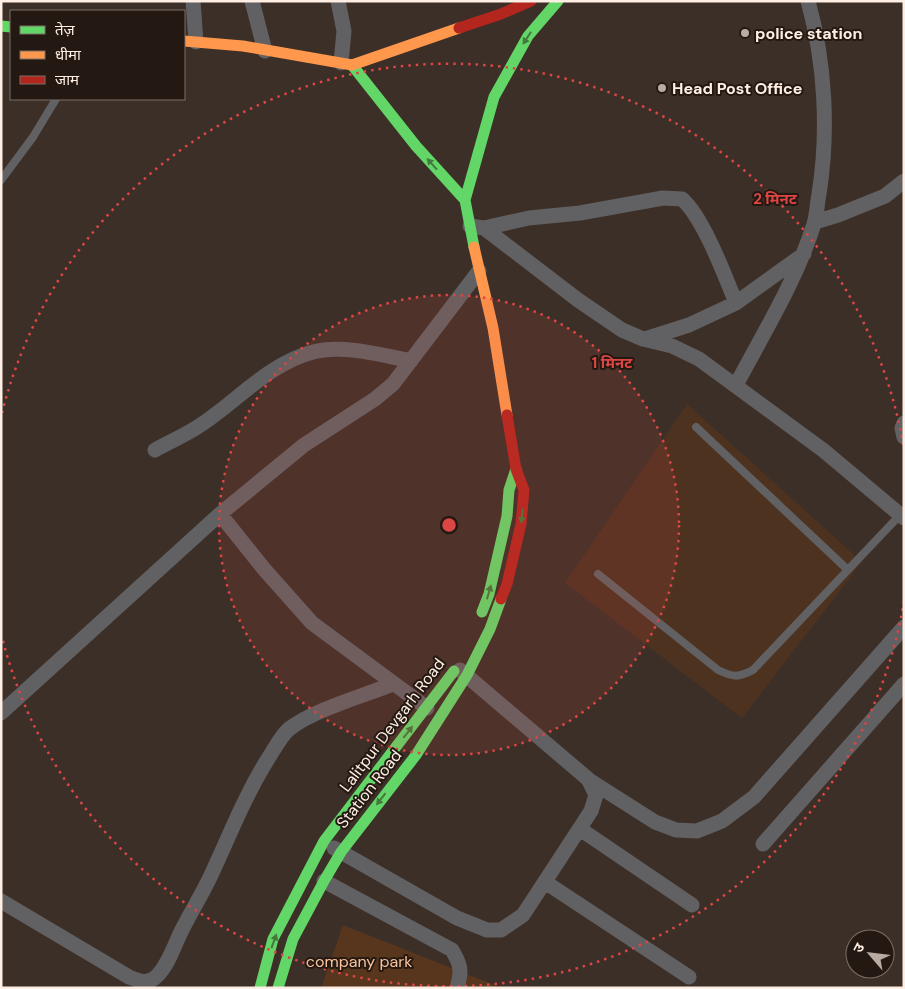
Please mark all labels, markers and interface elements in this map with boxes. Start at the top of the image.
legend [10,10,185,100]
text: तेज़ [55,20,76,40]
place label: police station [755,23,862,44]
marker: police station [739,27,751,39]
one-way arrow [522,32,532,45]
text: धीमा [55,45,82,65]
text: जाम [55,70,80,90]
place label: Head Post Office [672,78,802,99]
marker: Head Post Office [656,82,668,94]
one-way arrow [426,159,438,171]
text: 2 मिनट [753,189,798,209]
text: 1 मिनट [592,353,633,373]
one-way arrow [518,509,526,525]
centre of rings [440,516,458,534]
one-way arrow [485,585,493,600]
street label: Lalitpur Devgarh Road [335,654,449,796]
one-way arrow [403,726,414,739]
street label: Station Road [332,745,406,833]
one-way arrow [376,793,387,806]
north arrow [845,929,895,979]
one-way arrow [270,933,278,948]
text: उ [849,939,869,956]
park label: company park [306,951,412,972]

